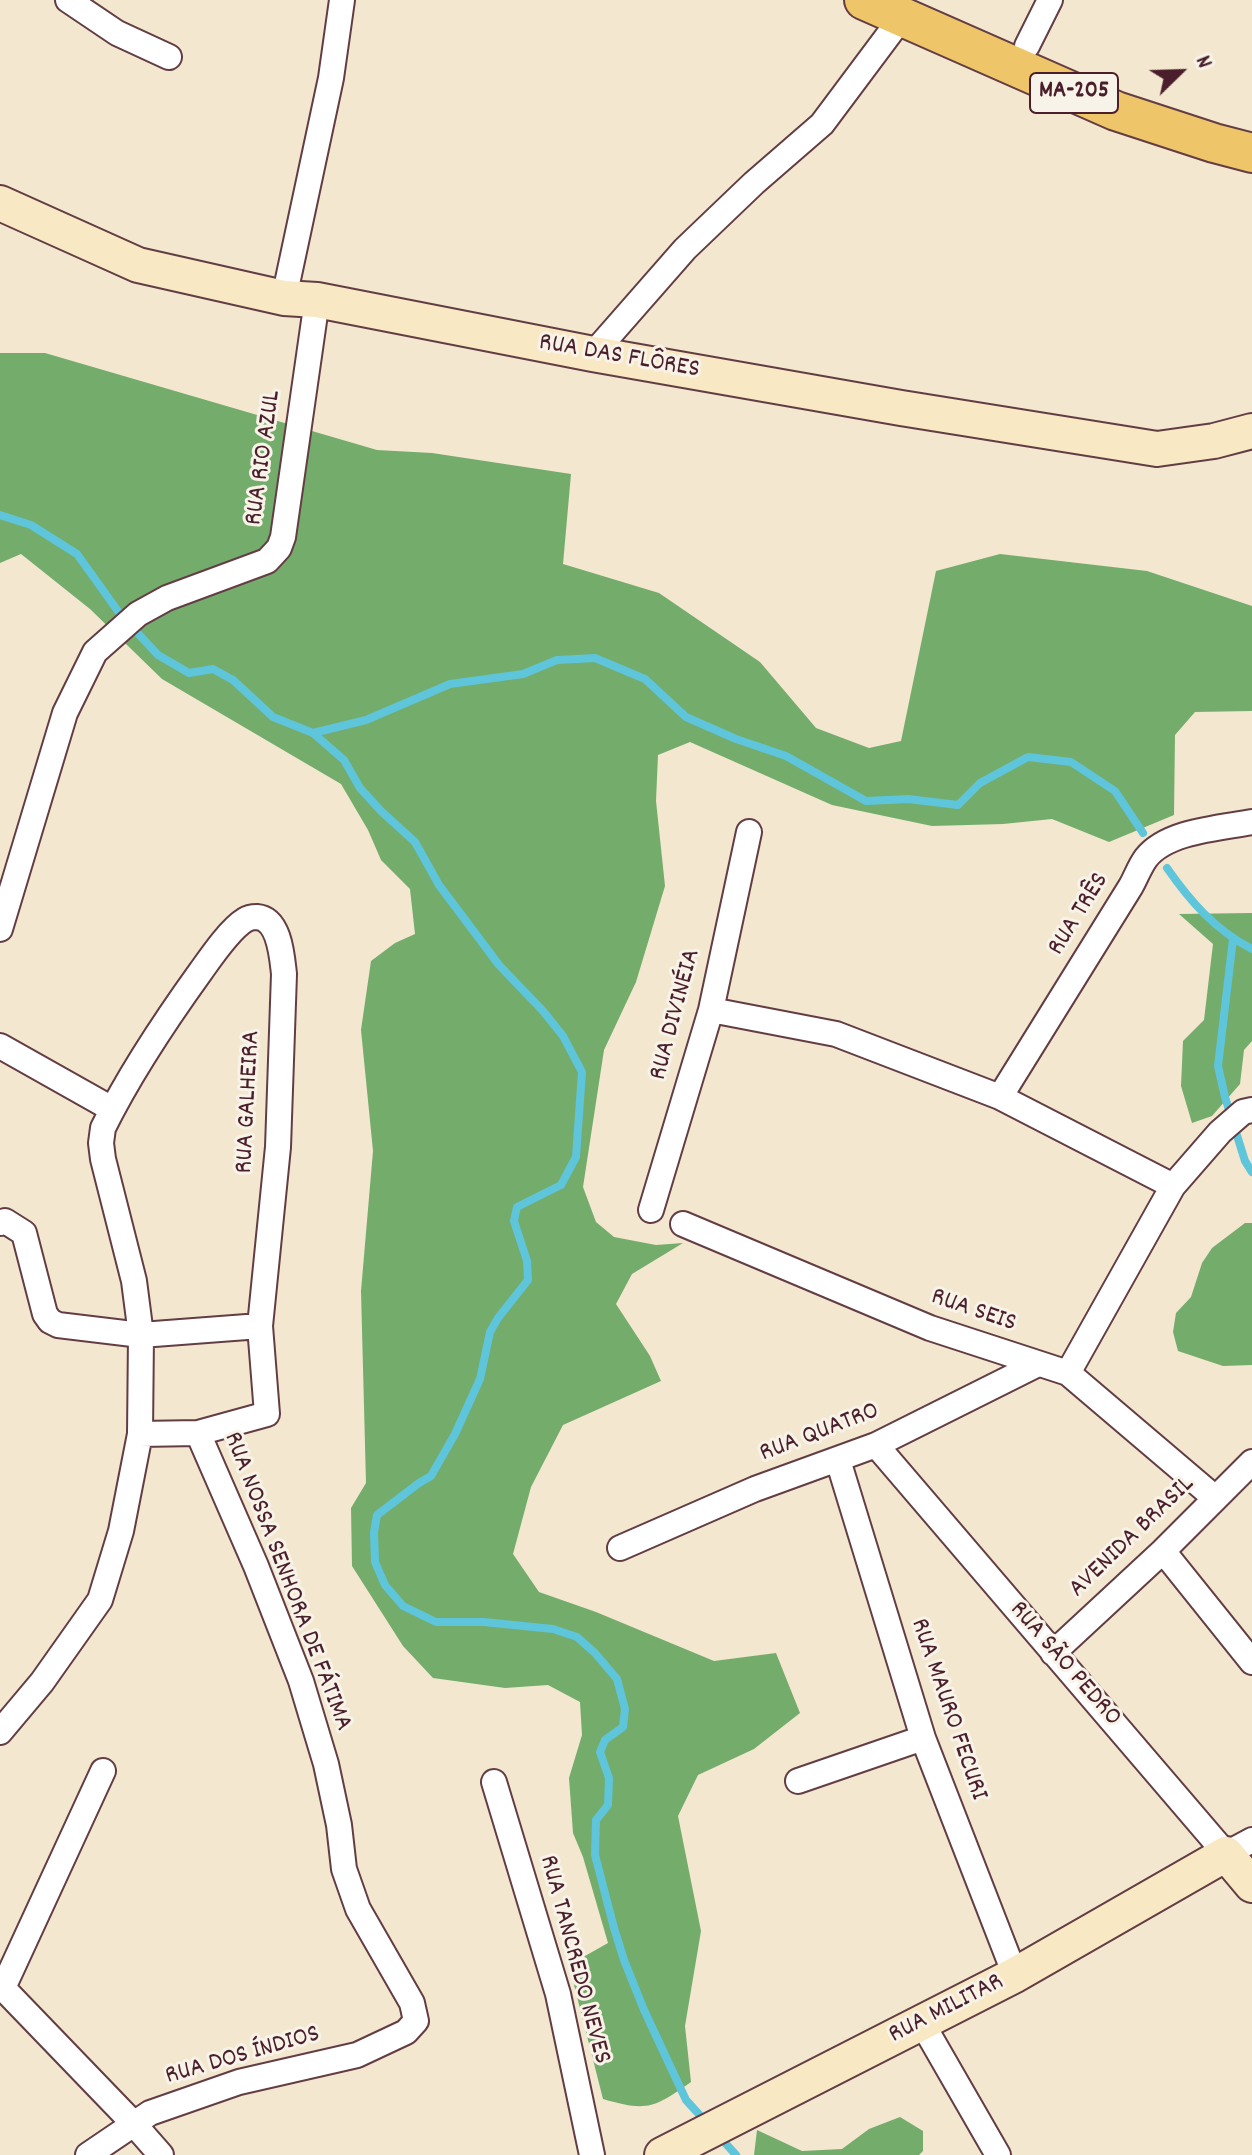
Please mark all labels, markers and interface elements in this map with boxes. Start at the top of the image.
north arrow [1140,32,1220,112]
text: N [1186,51,1219,73]
road number: MA-205 [1030,73,1118,113]
street label: RUA DAS FLÔRES [536,329,702,387]
street label: RUA RIO AZUL [240,389,290,527]
street label: RUA TRÊS [1042,868,1118,962]
street label: RUA DIVINÉIA [645,946,709,1084]
street label: RUA GALHEIRA [231,1030,269,1174]
street label: RUA SEIS [926,1283,1020,1341]
street label: RUA QUATRO [756,1397,884,1471]
street label: RUA NOSSA SENHORA DE FÁTIMA [215,1428,357,1736]
street label: AVENIDA BRASIL [1064,1470,1202,1606]
street label: RUA SÃO PEDRO [1001,1596,1127,1734]
street label: RUA MAURO FECURI [901,1615,993,1805]
street label: RUA TANCREDO NEVES [530,1852,616,2068]
street label: RUA MILITAR [884,1968,1010,2052]
street label: RUA DOS ÍNDIOS [162,2020,324,2094]

